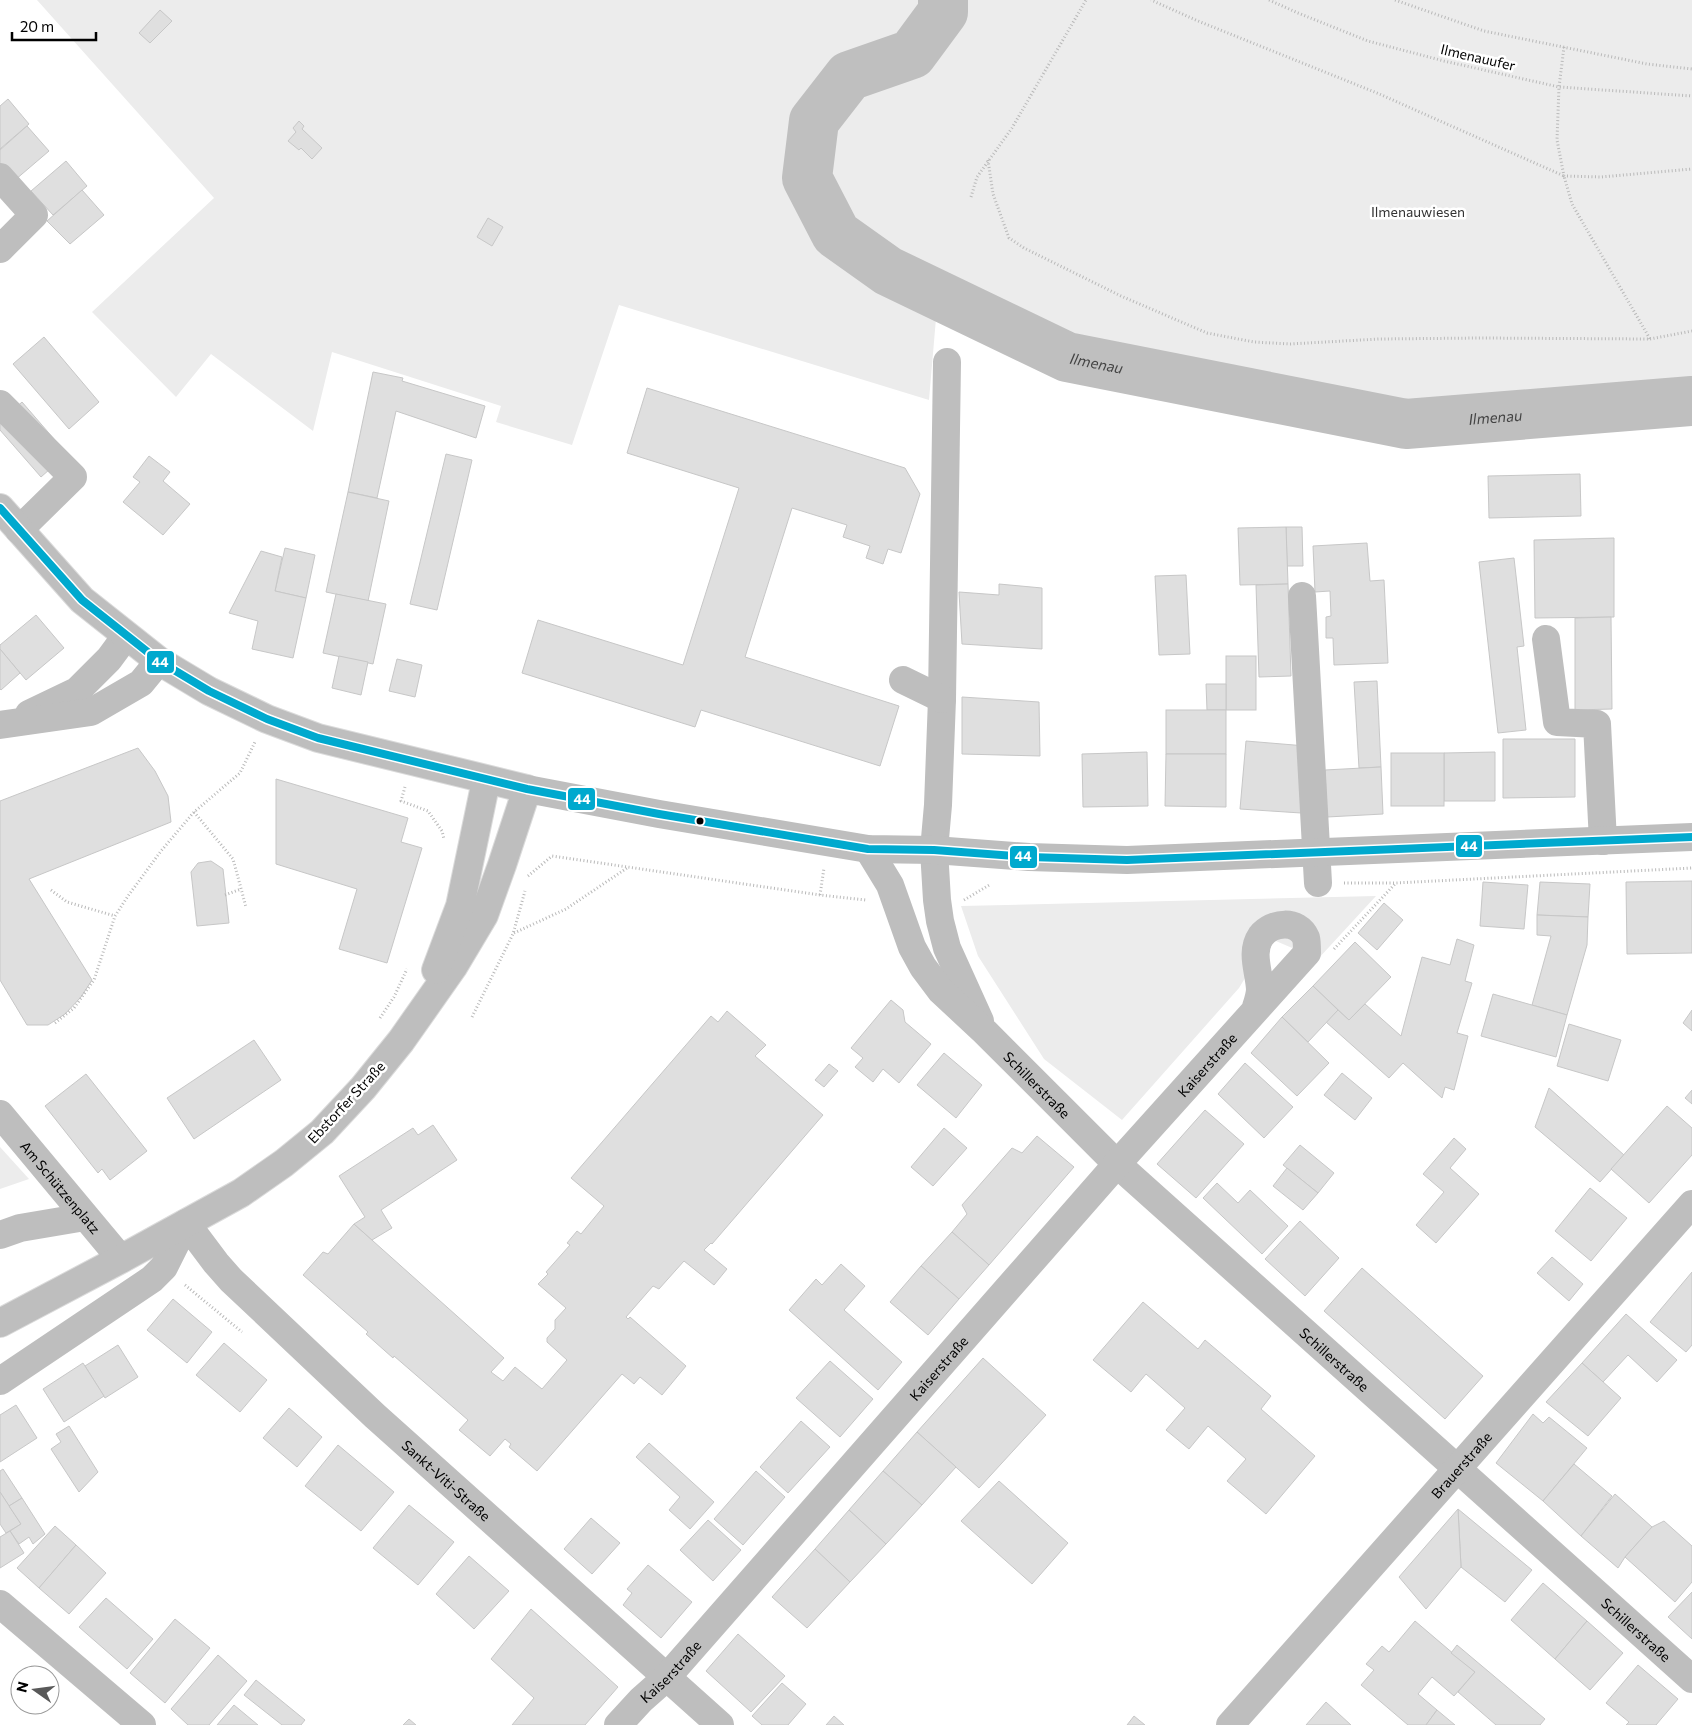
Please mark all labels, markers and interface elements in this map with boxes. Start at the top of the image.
scale bar [12,10,96,42]
text: 20 m [20,17,54,35]
street label: Ilmenauufer [1439,40,1517,74]
park label: Ilmenauwiesen [1371,203,1465,220]
water label: Ilmenau [1068,349,1125,377]
water label: Ilmenau [1468,406,1524,428]
line badge: 44 [146,650,175,674]
text: 44 [151,653,169,670]
line badge: 44 [567,787,596,811]
text: 44 [573,790,591,807]
unlabelled marker [695,816,705,826]
line badge: 44 [1455,834,1483,858]
text: 44 [1460,837,1478,854]
line badge: 44 [1009,845,1038,869]
text: 44 [1014,847,1032,864]
street label: Kaiserstraße [1173,1029,1240,1100]
street label: Schillerstraße [1000,1047,1074,1121]
street label: Ebstorfer Straße [304,1058,388,1146]
street label: Am Schützenplatz [17,1137,104,1237]
street label: Schillerstraße [1297,1324,1373,1395]
street label: Kaiserstraße [905,1332,971,1404]
street label: Brauerstraße [1427,1428,1495,1501]
street label: Sankt-Viti-Straße [399,1436,494,1524]
street label: Schillerstraße [1598,1594,1675,1665]
street label: Kaiserstraße [636,1636,704,1706]
north arrow [10,1665,60,1715]
text: N [12,1680,31,1694]

